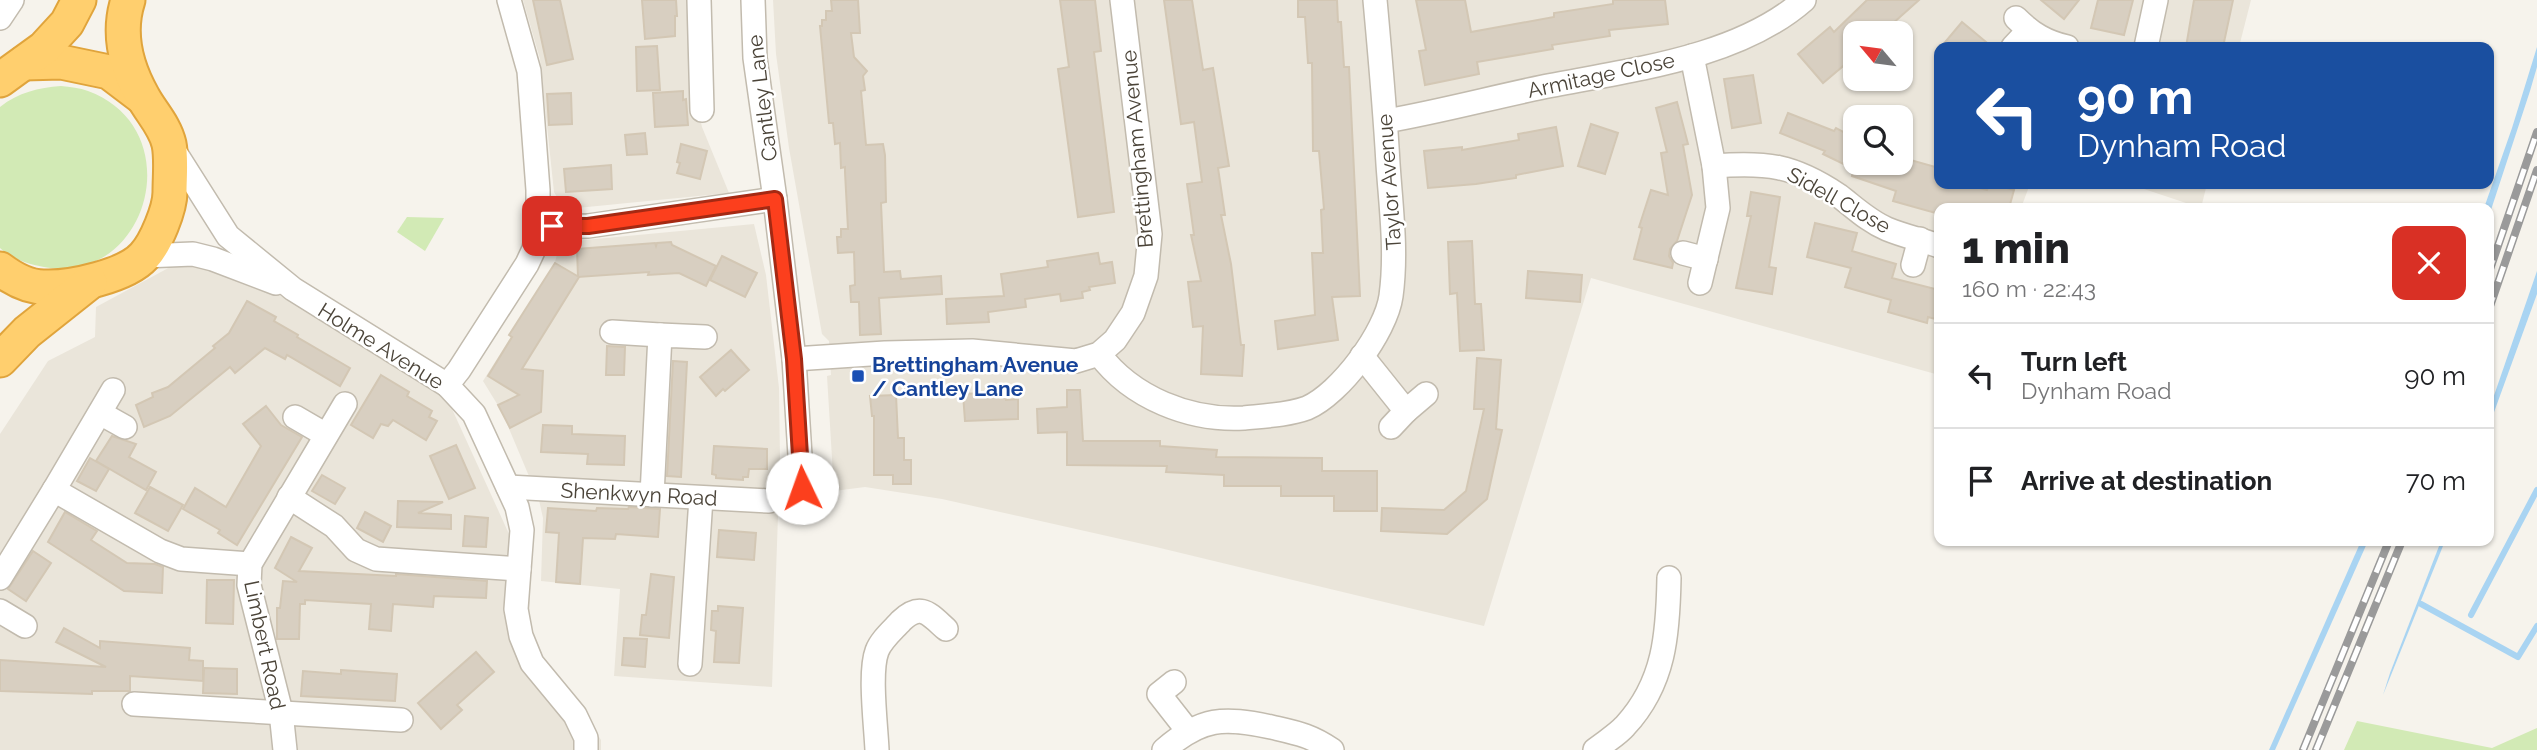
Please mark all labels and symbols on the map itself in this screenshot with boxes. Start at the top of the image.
north arrow [1843,21,1913,91]
street label: Cantley Lane [742,33,782,163]
street label: Armitage Close [1525,47,1677,103]
street label: Brettingham Avenue [1116,49,1158,249]
street label: Taylor Avenue [1372,113,1406,251]
street label: Sidell Close [1783,161,1895,239]
pin [522,196,582,256]
street label: Holme Avenue [314,297,448,395]
place label: Brettingham Avenue / Cantley Lane [872,352,1079,401]
marker: Brettingham Avenue / Cantley Lane [850,368,866,384]
position arrow [765,451,839,525]
street label: Shenkwyn Road [560,477,718,511]
street label: Limbert Road [239,578,291,712]

